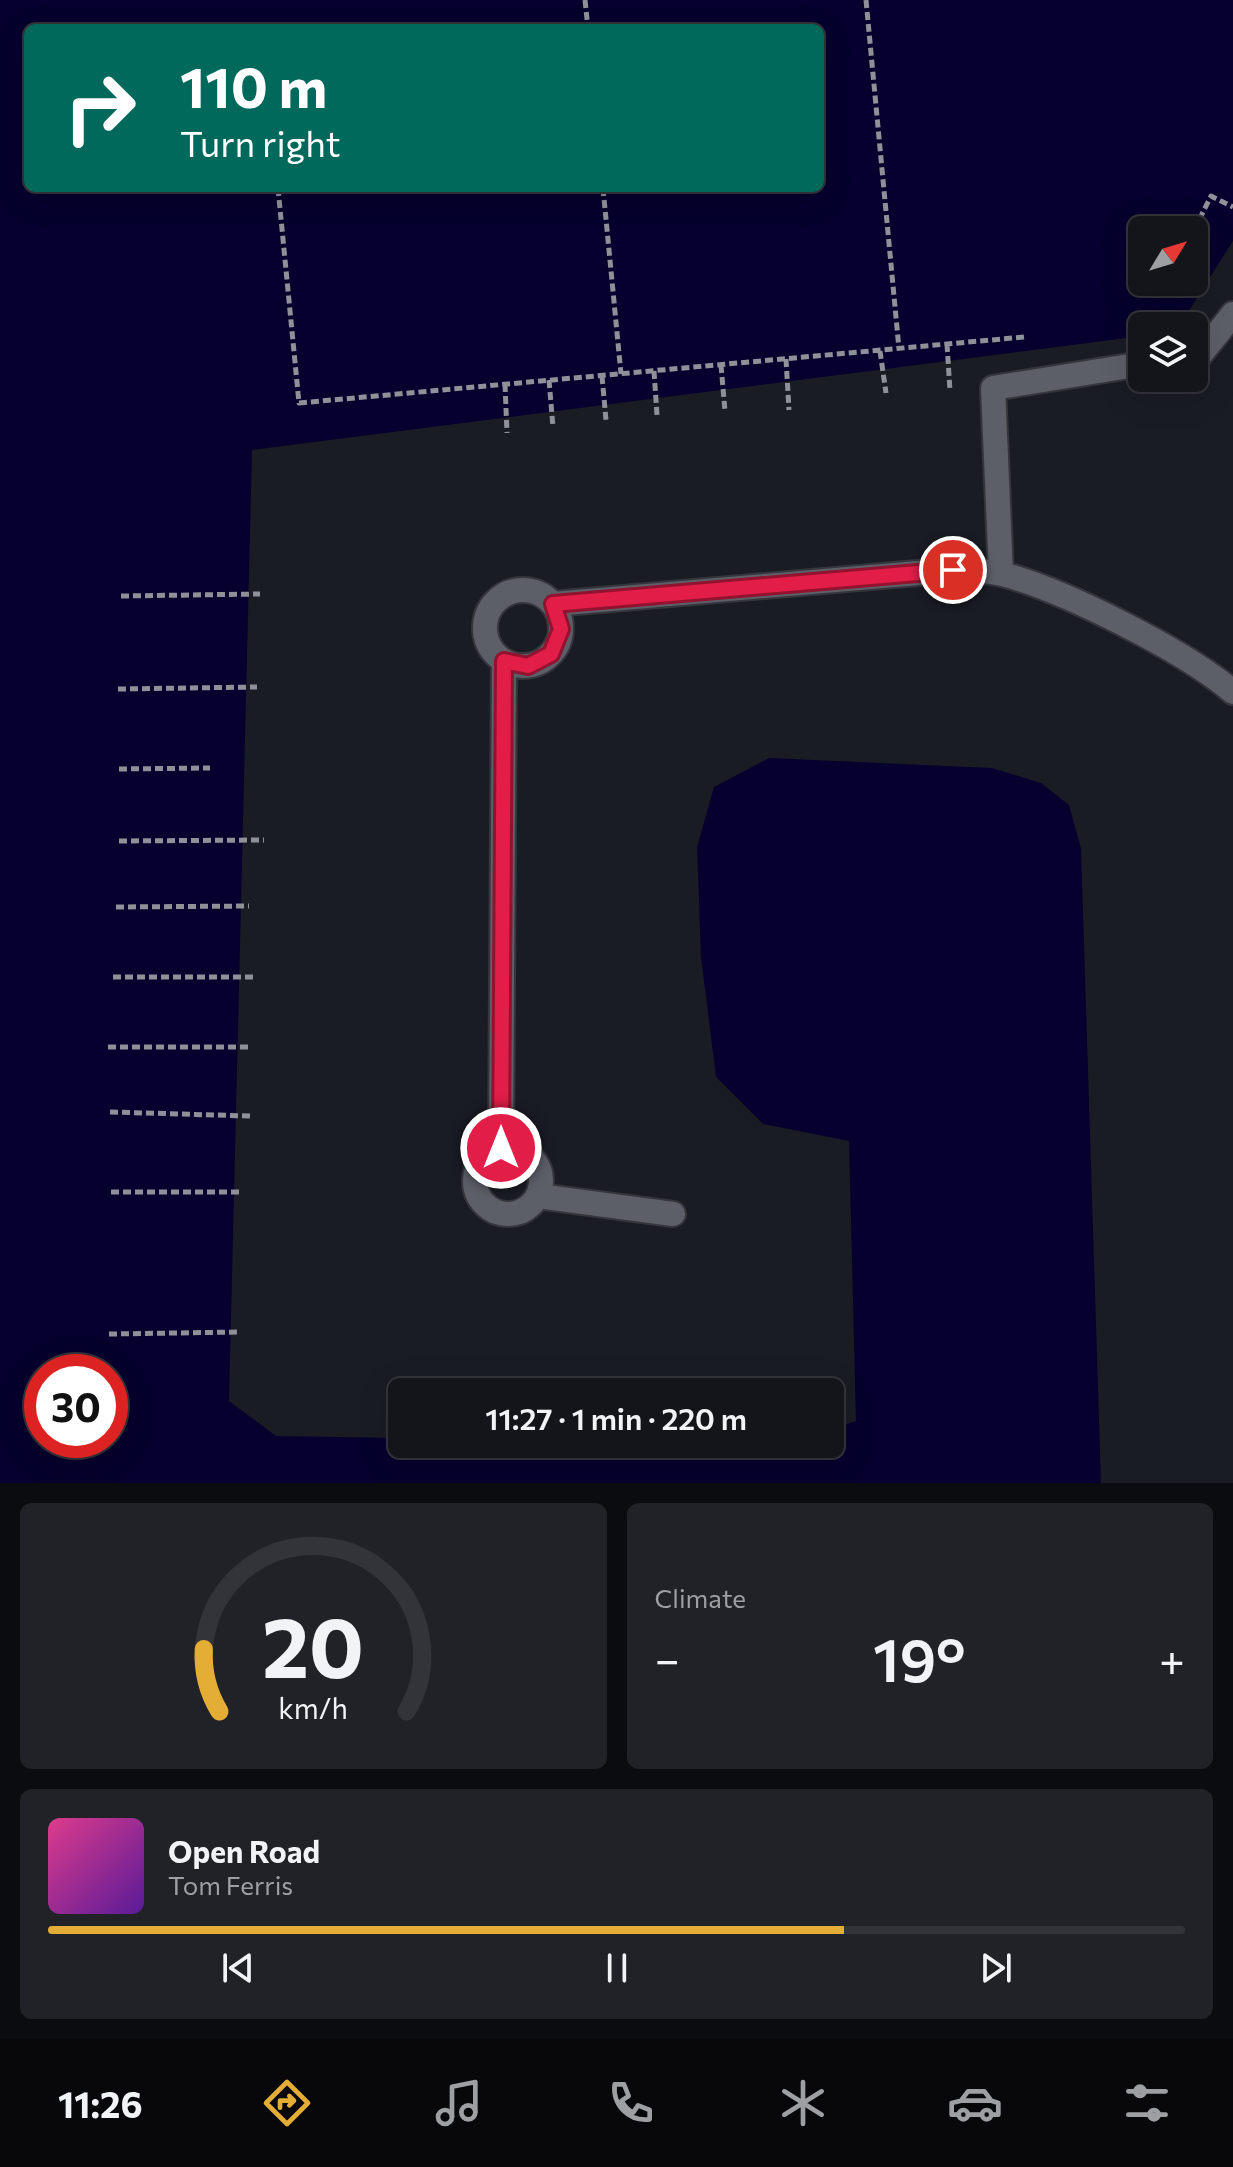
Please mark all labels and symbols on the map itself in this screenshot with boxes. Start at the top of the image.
north arrow [1128,216,1208,296]
pin [919,536,987,604]
position arrow [459,1106,543,1190]
speed limit sign: 30 [24,1354,128,1458]

